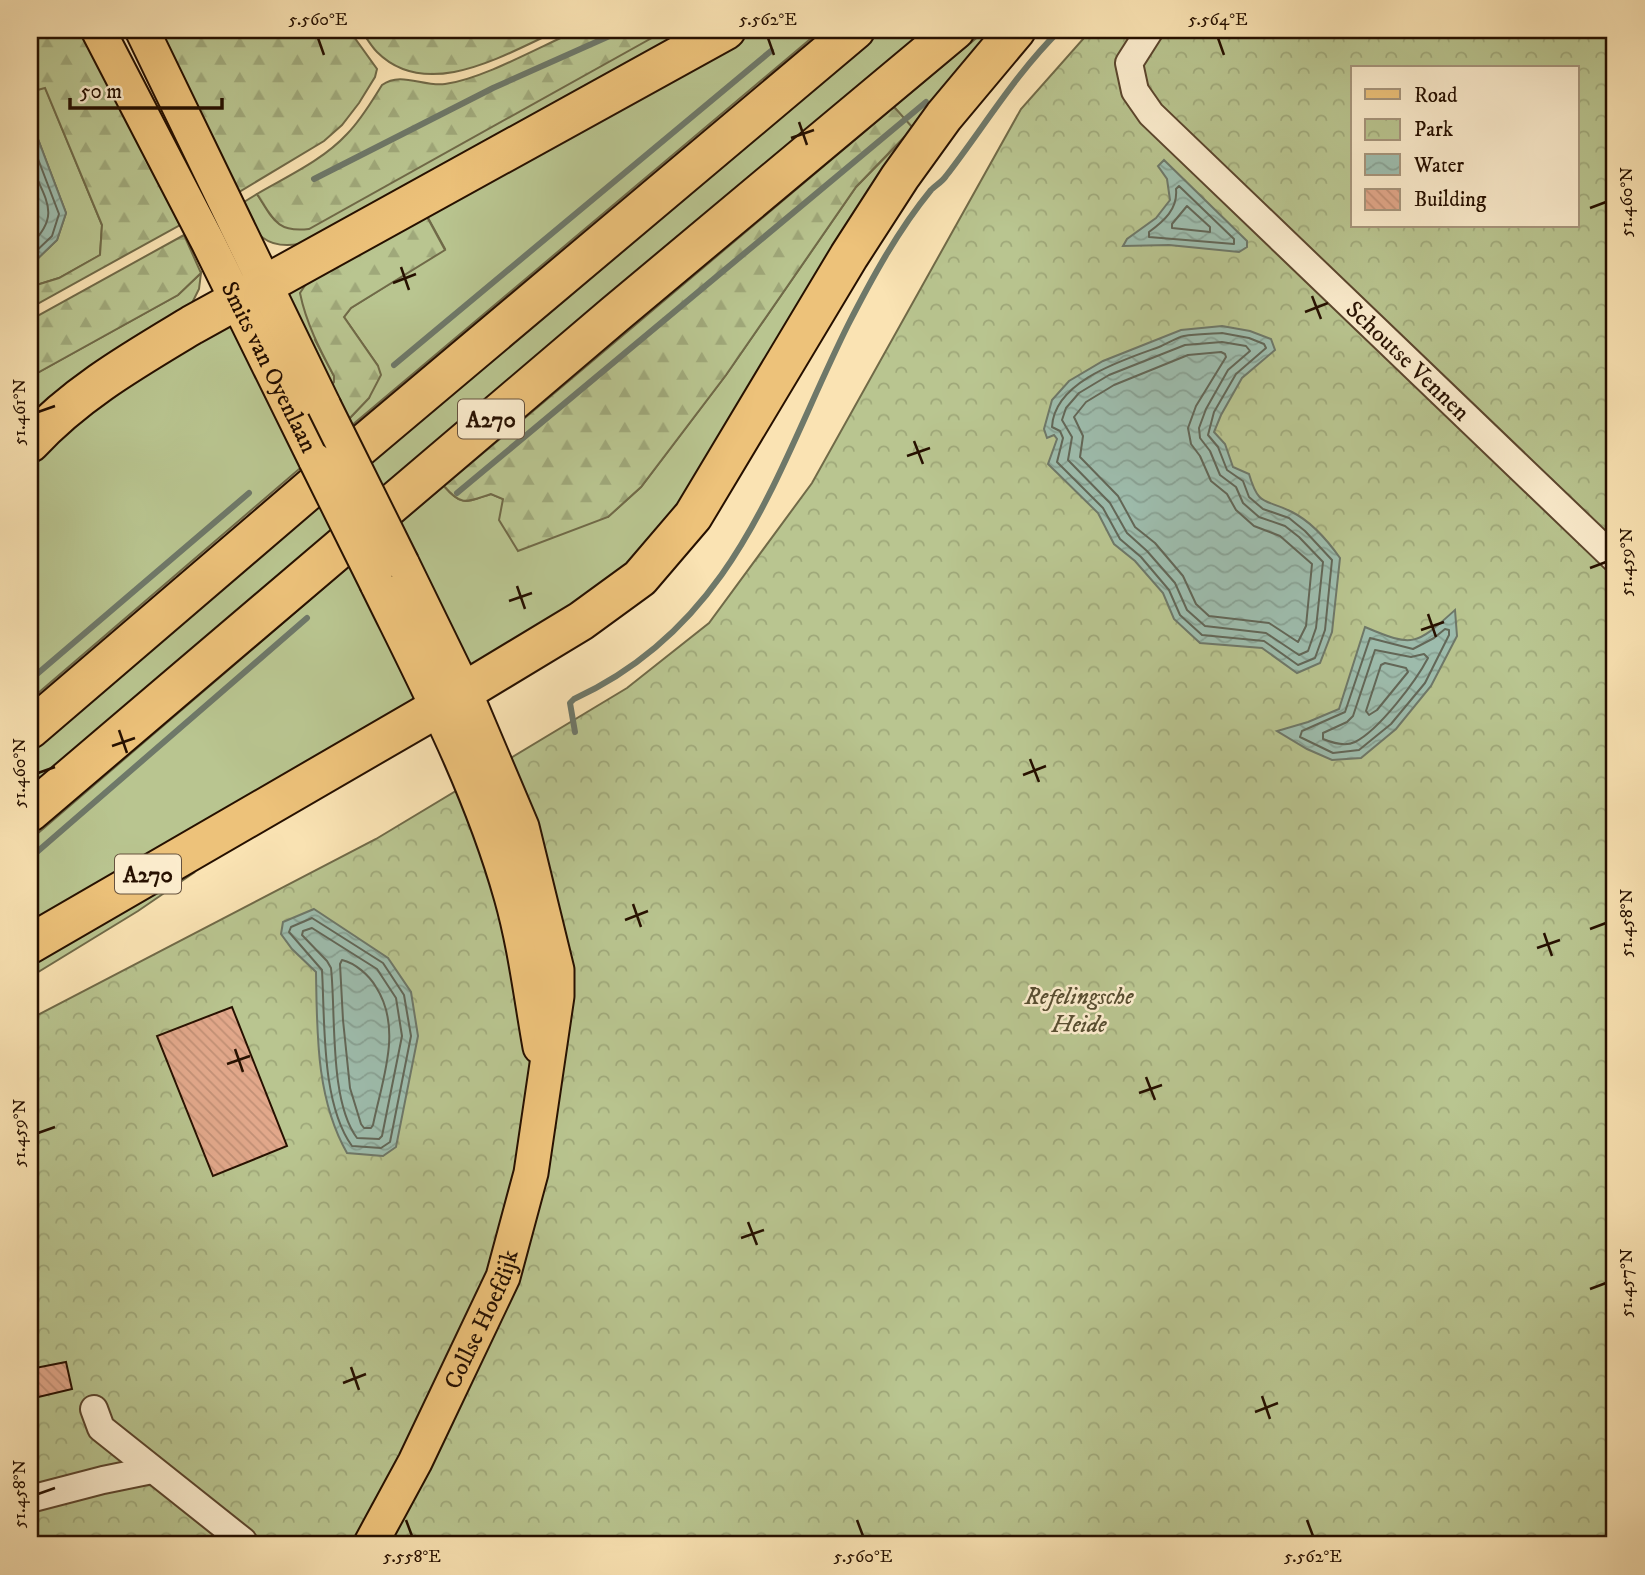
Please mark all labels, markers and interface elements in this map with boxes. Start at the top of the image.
text: 5.560°E [289,9,348,31]
text: 5.562°E [739,9,797,31]
text: 5.564°E [1188,9,1248,31]
scale bar [70,66,222,110]
legend [1351,66,1578,228]
text: 50 m [80,79,122,105]
text: Road [1414,83,1458,109]
text: Park [1414,117,1454,143]
text: Water [1413,153,1464,179]
text: 51.460°N [1616,167,1638,237]
text: Building [1414,187,1487,213]
street label: Smits van Oyenlaan [214,277,324,458]
street label: Schoutse Vennen [1339,295,1476,428]
text: 51.461°N [9,378,31,445]
road number: A270 [458,400,524,438]
text: 51.459°N [1616,527,1638,596]
text: 51.460°N [9,738,31,808]
road number: A270 [115,854,181,894]
text: 51.458°N [1616,888,1638,957]
park label: Refelingsche Heide [1024,982,1134,1040]
text: 51.459°N [9,1098,31,1167]
street label: Collse Hoefdijk [438,1247,526,1394]
text: 51.457°N [1616,1248,1638,1318]
text: 51.458°N [9,1459,31,1528]
text: 5.558°E [383,1546,441,1568]
text: 5.560°E [834,1546,893,1568]
text: 5.562°E [1284,1546,1342,1568]

